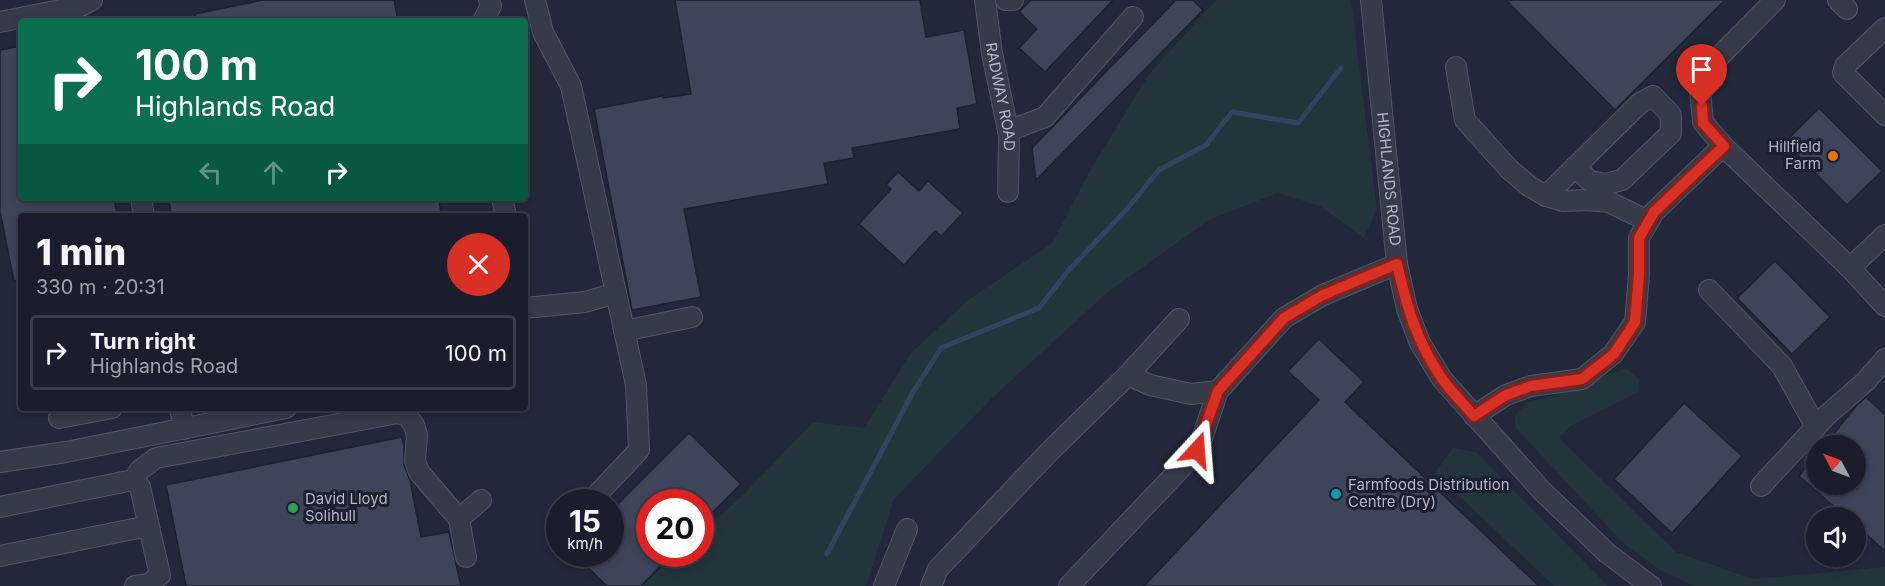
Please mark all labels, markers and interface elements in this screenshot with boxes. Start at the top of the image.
text: 100 m [135,39,258,90]
street label: RADWAY ROAD [982,41,1020,151]
icon: right [36,42,114,120]
pin [1676,44,1727,106]
icon: arrive [1685,53,1718,86]
text: Highlands Road [135,90,335,123]
street label: HIGHLANDS ROAD [1373,111,1405,247]
place label: Hillfield Farm [1768,137,1821,173]
marker: Hillfield Farm [1826,149,1840,163]
icon: left [194,156,227,189]
icon: ahead [257,156,290,189]
icon: right [320,156,353,189]
text: 1 min [36,230,126,274]
button: close [447,233,510,296]
text: 330 m · 20:31 [36,275,165,299]
text: Turn right [90,328,196,354]
icon: right [39,336,72,369]
text: 100 m [445,340,507,366]
text: Highlands Road [90,354,238,378]
position arrow [1165,418,1229,482]
north arrow [1806,435,1866,495]
map controls [1806,435,1866,567]
place label: Farmfoods Distribution Centre (Dry) [1348,475,1510,511]
marker: Farmfoods Distribution Centre (Dry) [1329,487,1343,501]
place label: David Lloyd Solihull [305,489,388,525]
speed limit sign: 20 [636,489,714,567]
marker: David Lloyd Solihull [286,501,300,515]
text: 15 [569,503,601,539]
button: sound [1806,507,1866,567]
text: km/h [567,534,603,553]

